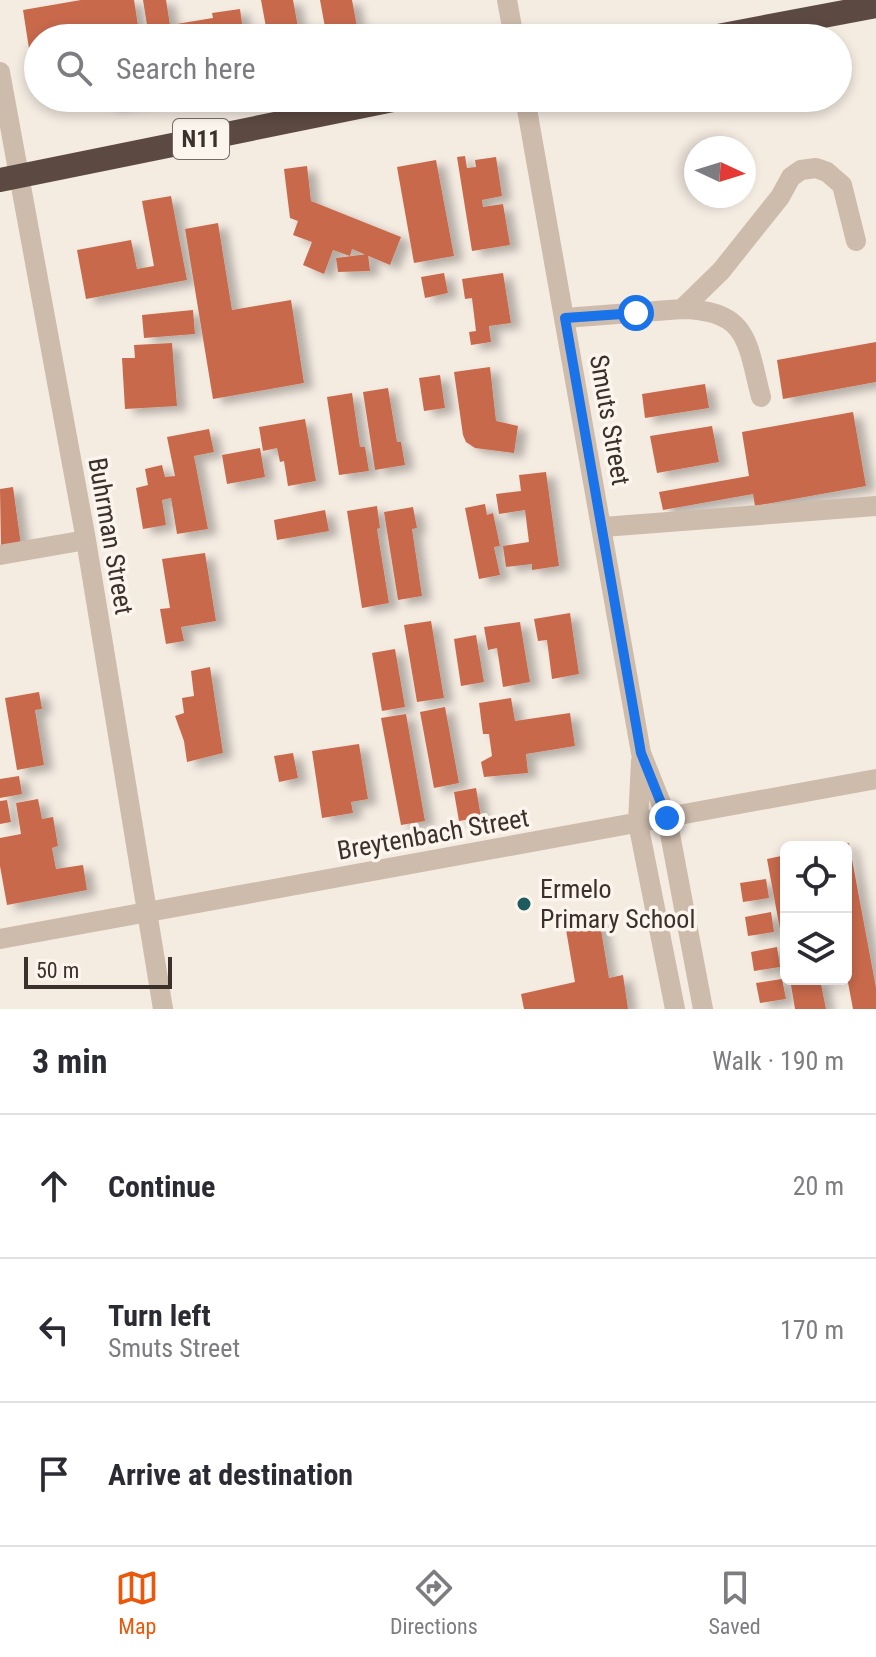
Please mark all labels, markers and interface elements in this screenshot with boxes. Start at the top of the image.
search box [24,24,852,112]
icon: search [52,46,96,90]
text: Search here [116,51,256,86]
road number: N11 [173,119,229,159]
north arrow [684,136,756,208]
route start [618,295,654,331]
street label: Smuts Street [584,352,636,488]
street label: Buhrman Street [82,455,140,617]
route end [649,800,685,836]
street label: Breytenbach Street [335,802,531,866]
map controls [780,841,852,985]
button: locate [780,841,852,913]
place label: Ermelo Primary School [540,874,695,934]
marker: Ermelo Primary School [515,895,533,913]
button: layers [780,913,852,985]
scale bar [24,953,172,989]
text: 50 m [36,958,79,983]
text: 3 min [32,1041,108,1081]
text: Walk · 190 m [712,1046,844,1076]
icon: ahead [32,1164,76,1208]
text: Continue [108,1169,215,1204]
text: 20 m [793,1171,844,1201]
text: Turn left [108,1298,211,1333]
icon: left [32,1308,76,1352]
text: 170 m [780,1315,844,1345]
text: Smuts Street [108,1333,240,1363]
icon: arrive [32,1452,76,1496]
text: Arrive at destination [108,1457,353,1492]
tab: Map [115,1566,159,1639]
tab: Directions [390,1566,478,1639]
tab: Saved [708,1566,761,1639]

